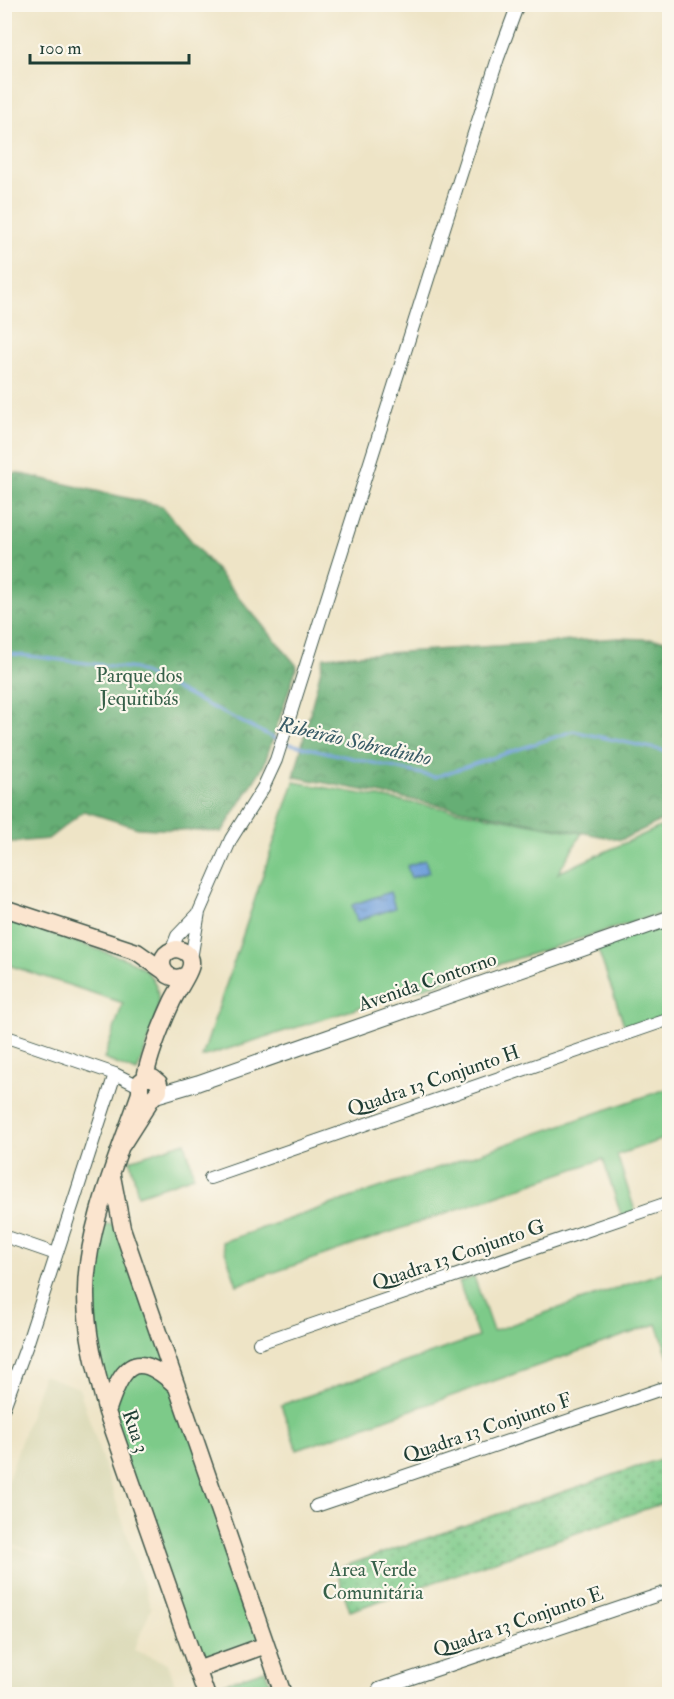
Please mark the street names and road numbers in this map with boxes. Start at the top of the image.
street label: Avenida Contorno [354,946,500,1017]
street label: Quadra 13 Conjunto H [344,1039,523,1122]
street label: Quadra 13 Conjunto G [369,1213,548,1296]
street label: Quadra 13 Conjunto F [400,1387,575,1468]
street label: Rua 3 [116,1406,155,1456]
street label: Quadra 13 Conjunto E [430,1581,607,1662]

